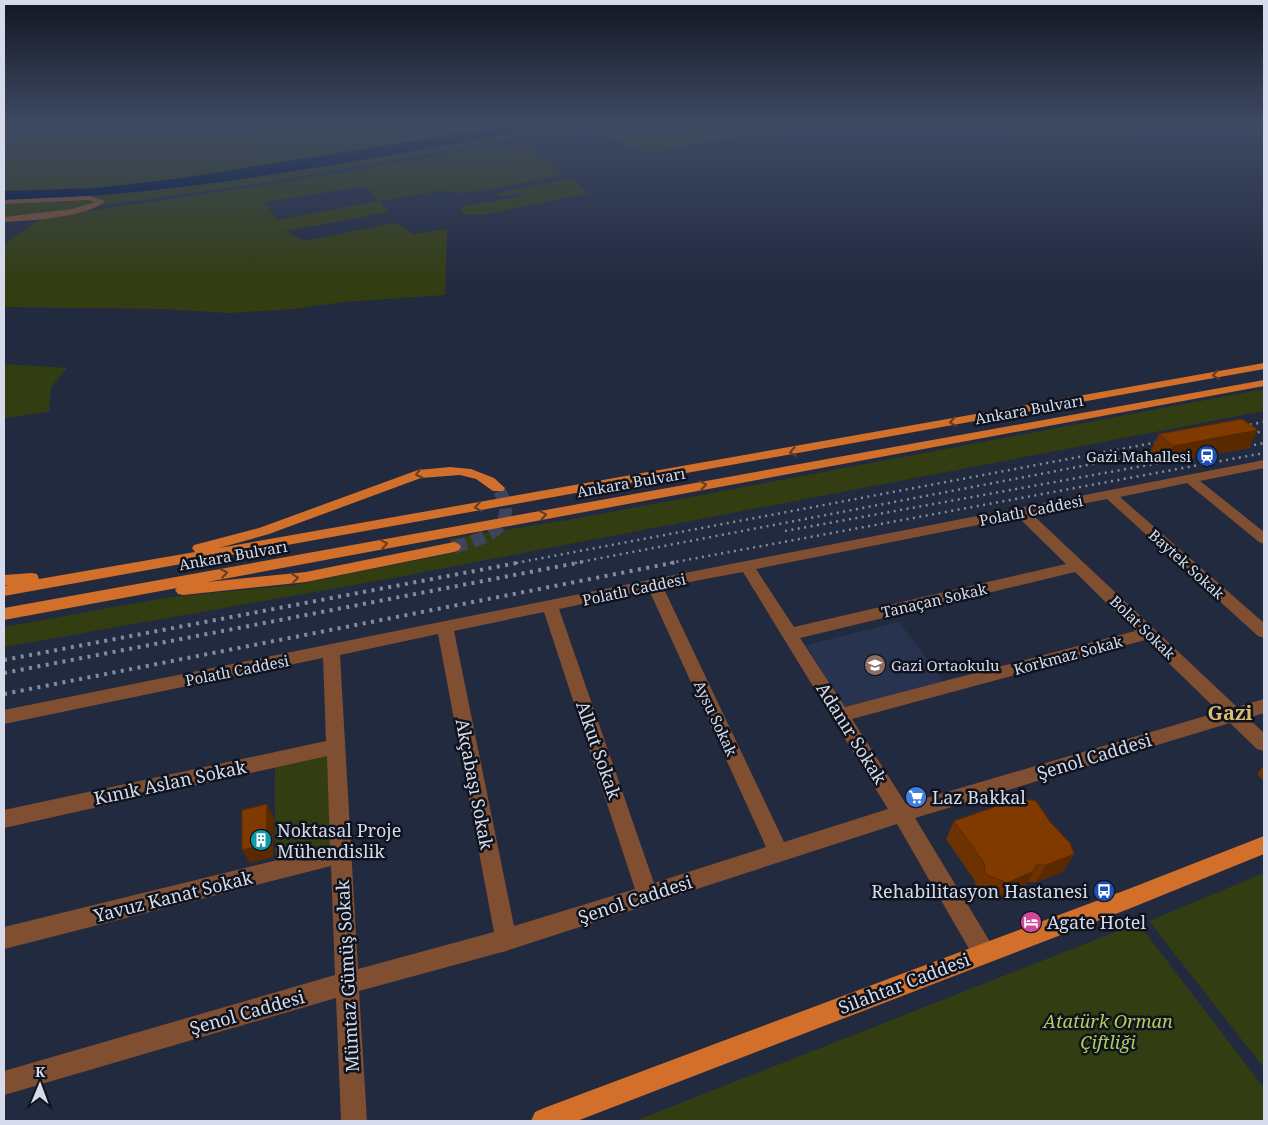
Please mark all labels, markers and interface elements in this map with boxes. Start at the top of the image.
one-way arrow [1212,369,1221,379]
street label: Ankara Bulvarı [973,390,1085,428]
one-way arrow [949,417,957,427]
station icon: Gazi Mahallesi [1195,444,1219,468]
one-way arrow [789,446,798,456]
place label: Gazi Mahallesi [1086,446,1191,466]
street label: Ankara Bulvarı [575,463,687,501]
one-way arrow [415,468,424,479]
one-way arrow [699,481,708,491]
street label: Polatlı Caddesi [978,490,1085,530]
one-way arrow [474,501,482,512]
one-way arrow [539,510,548,520]
street label: Baytek Sokak [1145,525,1229,603]
street label: Ankara Bulvarı [177,536,289,574]
one-way arrow [379,539,388,550]
street label: Polatlı Caddesi [581,568,688,610]
one-way arrow [219,569,228,579]
one-way arrow [291,573,299,584]
street label: Tanaçan Sokak [879,578,989,622]
street label: Bolat Sokak [1106,591,1180,663]
street label: Korkmaz Sokak [1011,631,1125,679]
street label: Polatlı Caddesi [184,650,291,690]
school or university icon: Gazi Ortaokulu [863,653,887,677]
place label: Gazi Ortaokulu [891,655,1000,675]
street label: Aysu Sokak [690,677,742,759]
street label: Adanır Sokak [811,678,893,789]
street label: Alkut Sokak [571,698,627,803]
district label: Gazi [1207,699,1253,726]
street label: Akçabaşı Sokak [451,716,500,852]
street label: Şenol Caddesi [1034,727,1154,785]
street label: Kınık Aslan Sokak [92,754,249,810]
supermarket icon: Laz Bakkal [904,785,928,809]
place label: Laz Bakkal [932,785,1026,809]
place label: Noktasal Proje Mühendislik [277,818,401,863]
building icon: Noktasal Proje Mühendislik [249,828,273,852]
street label: Yavuz Kanat Sokak [90,865,255,928]
street label: Şenol Caddesi [575,869,695,929]
street label: Mümtaz Gümüş Sokak [330,879,364,1073]
place label: Rehabilitasyon Hastanesi [871,879,1088,903]
bus stop icon: Rehabilitasyon Hastanesi [1092,879,1116,903]
hotel icon: Agate Hotel [1019,910,1043,934]
place label: Agate Hotel [1047,910,1146,934]
street label: Silahtar Caddesi [835,947,973,1019]
street label: Şenol Caddesi [187,984,307,1040]
park label: Atatürk Orman Çiftliği [1041,1009,1173,1054]
north arrow [15,1060,65,1110]
text: K [35,1062,46,1081]

